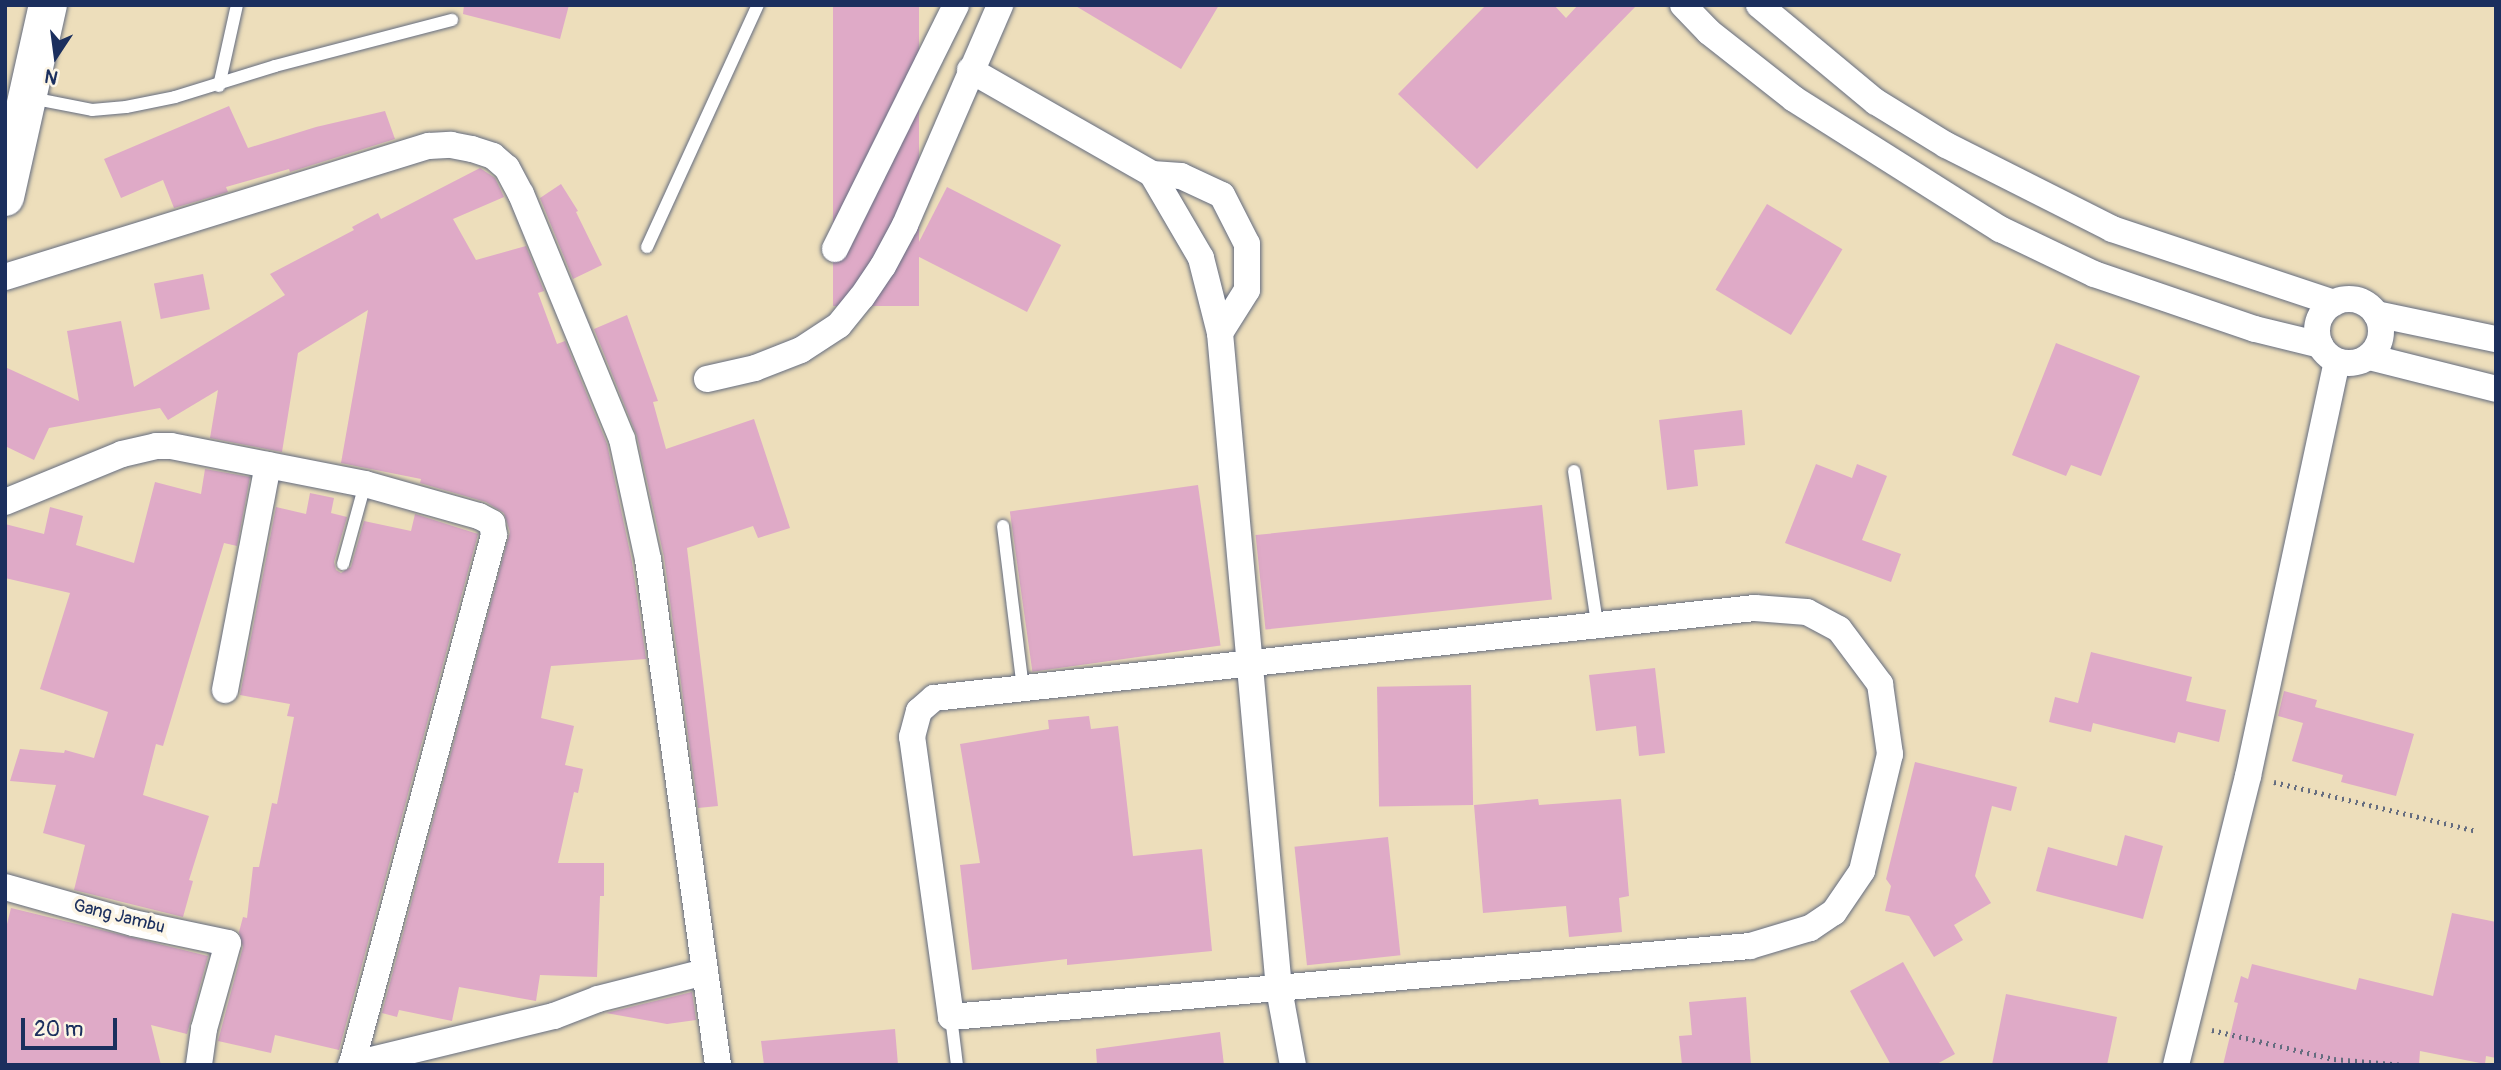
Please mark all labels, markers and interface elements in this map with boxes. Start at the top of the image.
north arrow [21,21,91,91]
text: N [42,63,60,90]
street label: Gang Jambu [71,895,167,939]
scale bar [24,1004,121,1048]
text: 20 m [34,1016,83,1043]

